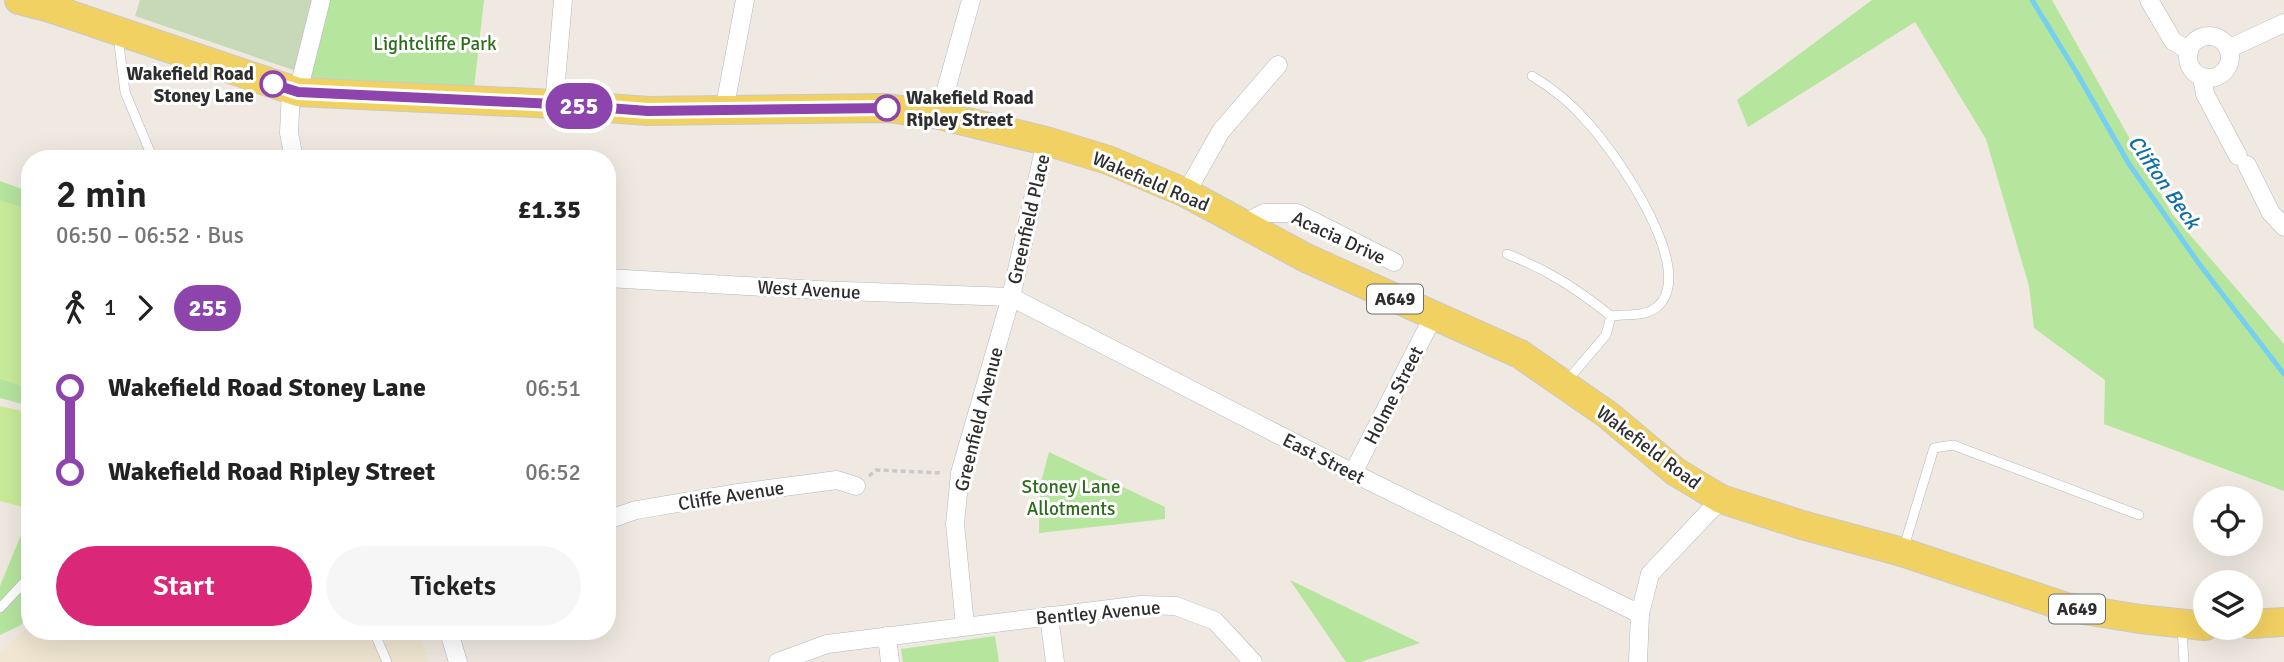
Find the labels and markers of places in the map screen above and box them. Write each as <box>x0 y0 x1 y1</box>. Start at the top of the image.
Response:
place label: Wakefield Road Stoney Lane <box>126 62 254 108</box>
marker: Wakefield Road Stoney Lane <box>260 71 286 97</box>
place label: Wakefield Road Ripley Street <box>906 86 1034 132</box>
marker: Wakefield Road Ripley Street <box>874 95 900 121</box>

